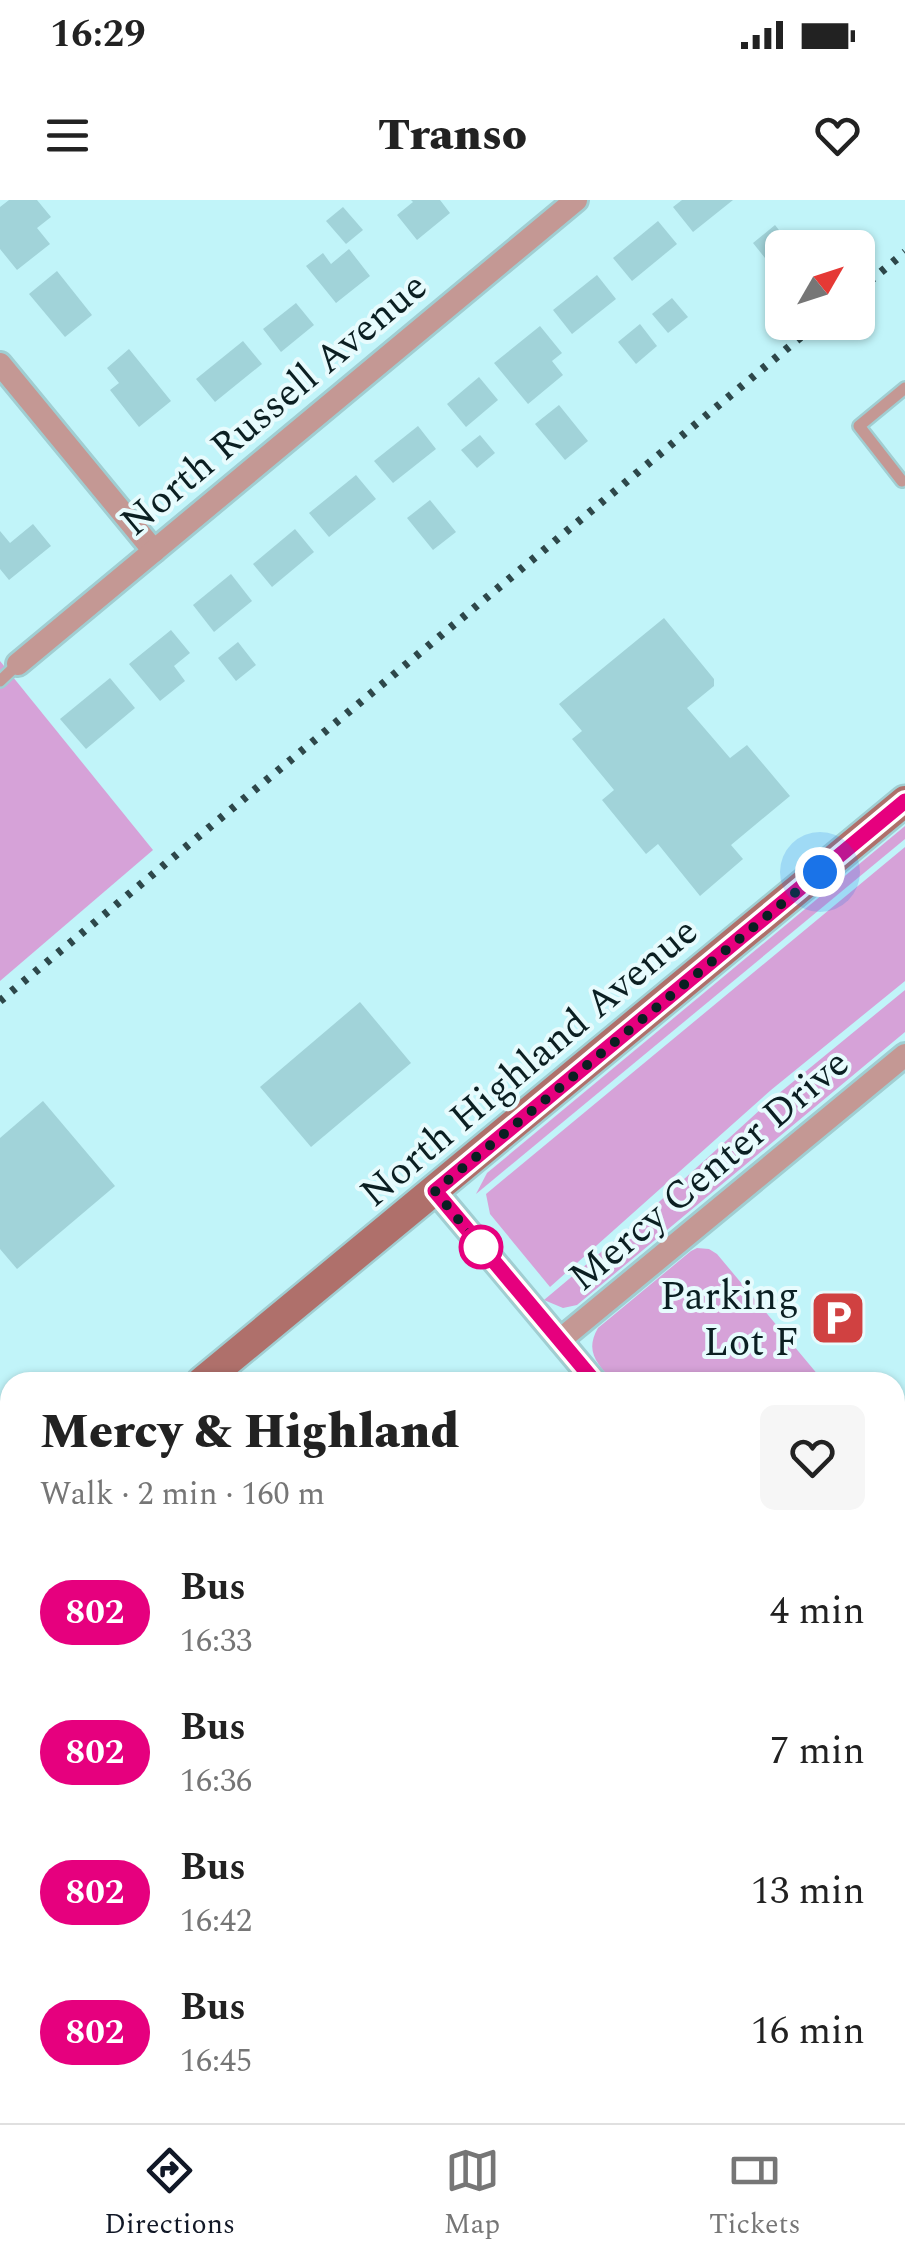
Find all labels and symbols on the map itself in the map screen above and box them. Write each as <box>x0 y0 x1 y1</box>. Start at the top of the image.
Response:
north arrow <box>765 230 875 340</box>
street label: North Russell Avenue <box>108 258 442 552</box>
your location <box>795 847 845 897</box>
street label: North Highland Avenue <box>347 903 712 1223</box>
street label: Mercy Center Drive <box>556 1035 864 1307</box>
unlabelled marker <box>460 1226 502 1268</box>
place label: Parking Lot F <box>660 1267 799 1374</box>
parking icon: Parking Lot F <box>808 1288 868 1348</box>

